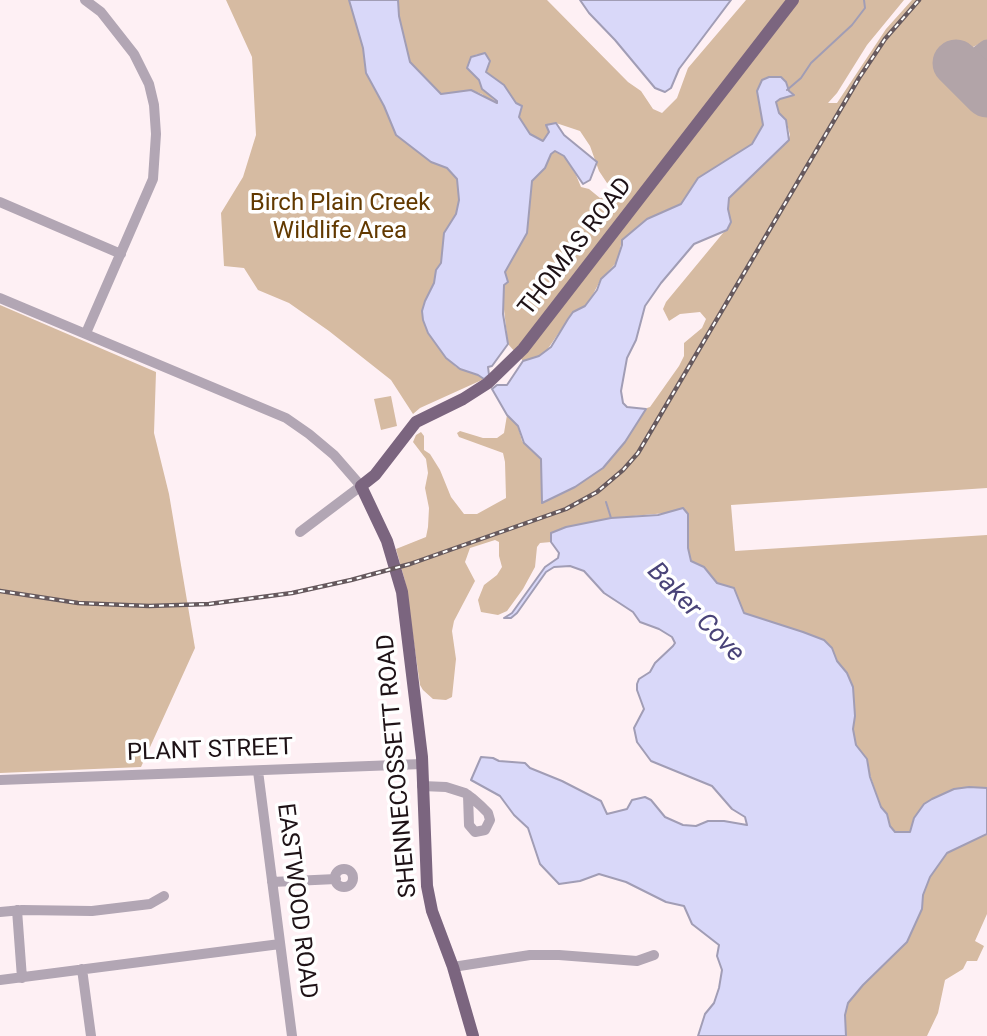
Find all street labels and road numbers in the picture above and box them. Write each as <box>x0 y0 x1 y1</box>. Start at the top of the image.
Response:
street label: THOMAS ROAD <box>513 172 639 322</box>
street label: SHENNECOSSETT ROAD <box>372 633 424 899</box>
street label: PLANT STREET <box>126 734 294 768</box>
street label: EASTWOOD ROAD <box>270 802 322 1000</box>

